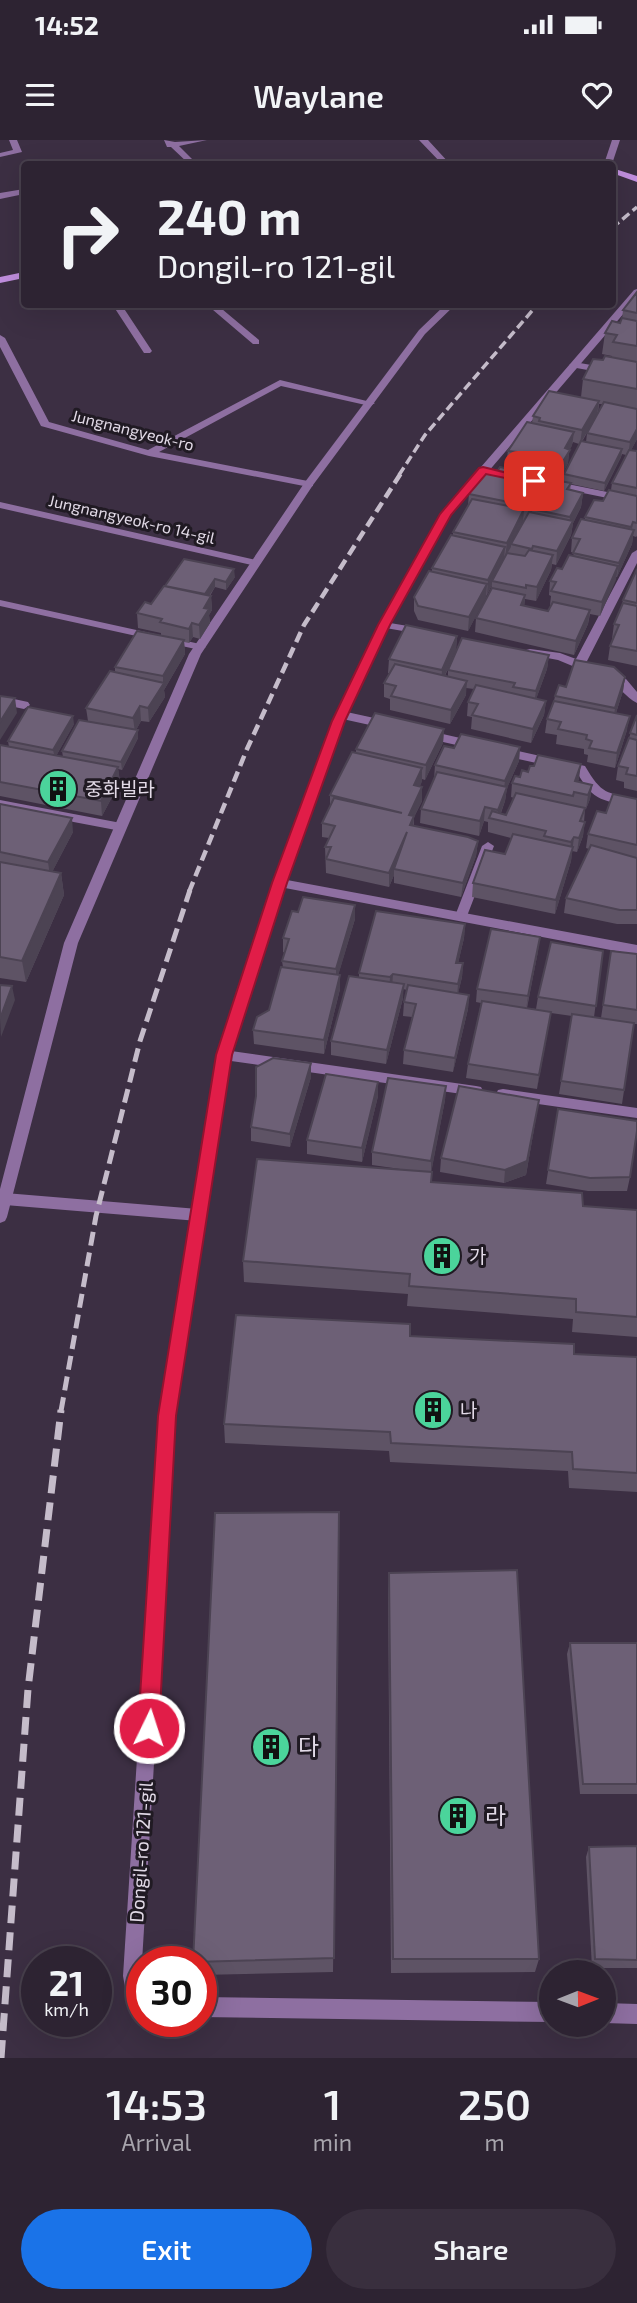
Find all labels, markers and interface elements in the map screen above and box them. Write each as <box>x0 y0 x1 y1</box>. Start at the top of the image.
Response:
text: 14:52 <box>35 9 99 40</box>
icon: menu <box>21 76 59 114</box>
text: Waylane <box>253 76 384 114</box>
icon: heart <box>578 76 616 114</box>
text: 240 m <box>157 186 301 245</box>
icon: right <box>42 189 133 280</box>
text: Dongil-ro 121-gil <box>157 246 395 284</box>
street label: Jungnangyeok-ro <box>70 405 196 454</box>
pin <box>504 451 564 511</box>
icon: arrive <box>515 462 553 500</box>
street label: Jungnangyeok-ro 14-gil <box>47 490 217 547</box>
building icon: 중화빌라 <box>37 768 79 810</box>
place label: 중화빌라 <box>85 777 155 800</box>
building icon: 가 <box>421 1235 463 1277</box>
place label: 가 <box>469 1244 486 1267</box>
building icon: 나 <box>412 1389 454 1431</box>
place label: 나 <box>460 1398 477 1421</box>
position arrow <box>112 1691 186 1765</box>
building icon: 다 <box>250 1726 292 1768</box>
place label: 다 <box>298 1732 319 1760</box>
street label: Dongil-ro 121-gil <box>124 1780 157 1923</box>
building icon: 라 <box>437 1795 479 1837</box>
place label: 라 <box>485 1801 506 1829</box>
speed limit sign: 30 <box>126 1946 217 2037</box>
north arrow <box>539 1960 616 2037</box>
map controls <box>539 1960 616 2037</box>
text: 21 <box>49 1961 84 2003</box>
text: km/h <box>44 1998 89 2020</box>
text: 14:53 <box>106 2078 207 2128</box>
text: 1 <box>324 2078 341 2128</box>
text: 250 <box>458 2078 531 2128</box>
text: Arrival <box>121 2128 191 2156</box>
text: min <box>313 2128 352 2156</box>
text: m <box>484 2128 505 2156</box>
button: Exit <box>21 2209 312 2289</box>
button: Share <box>326 2209 616 2289</box>

